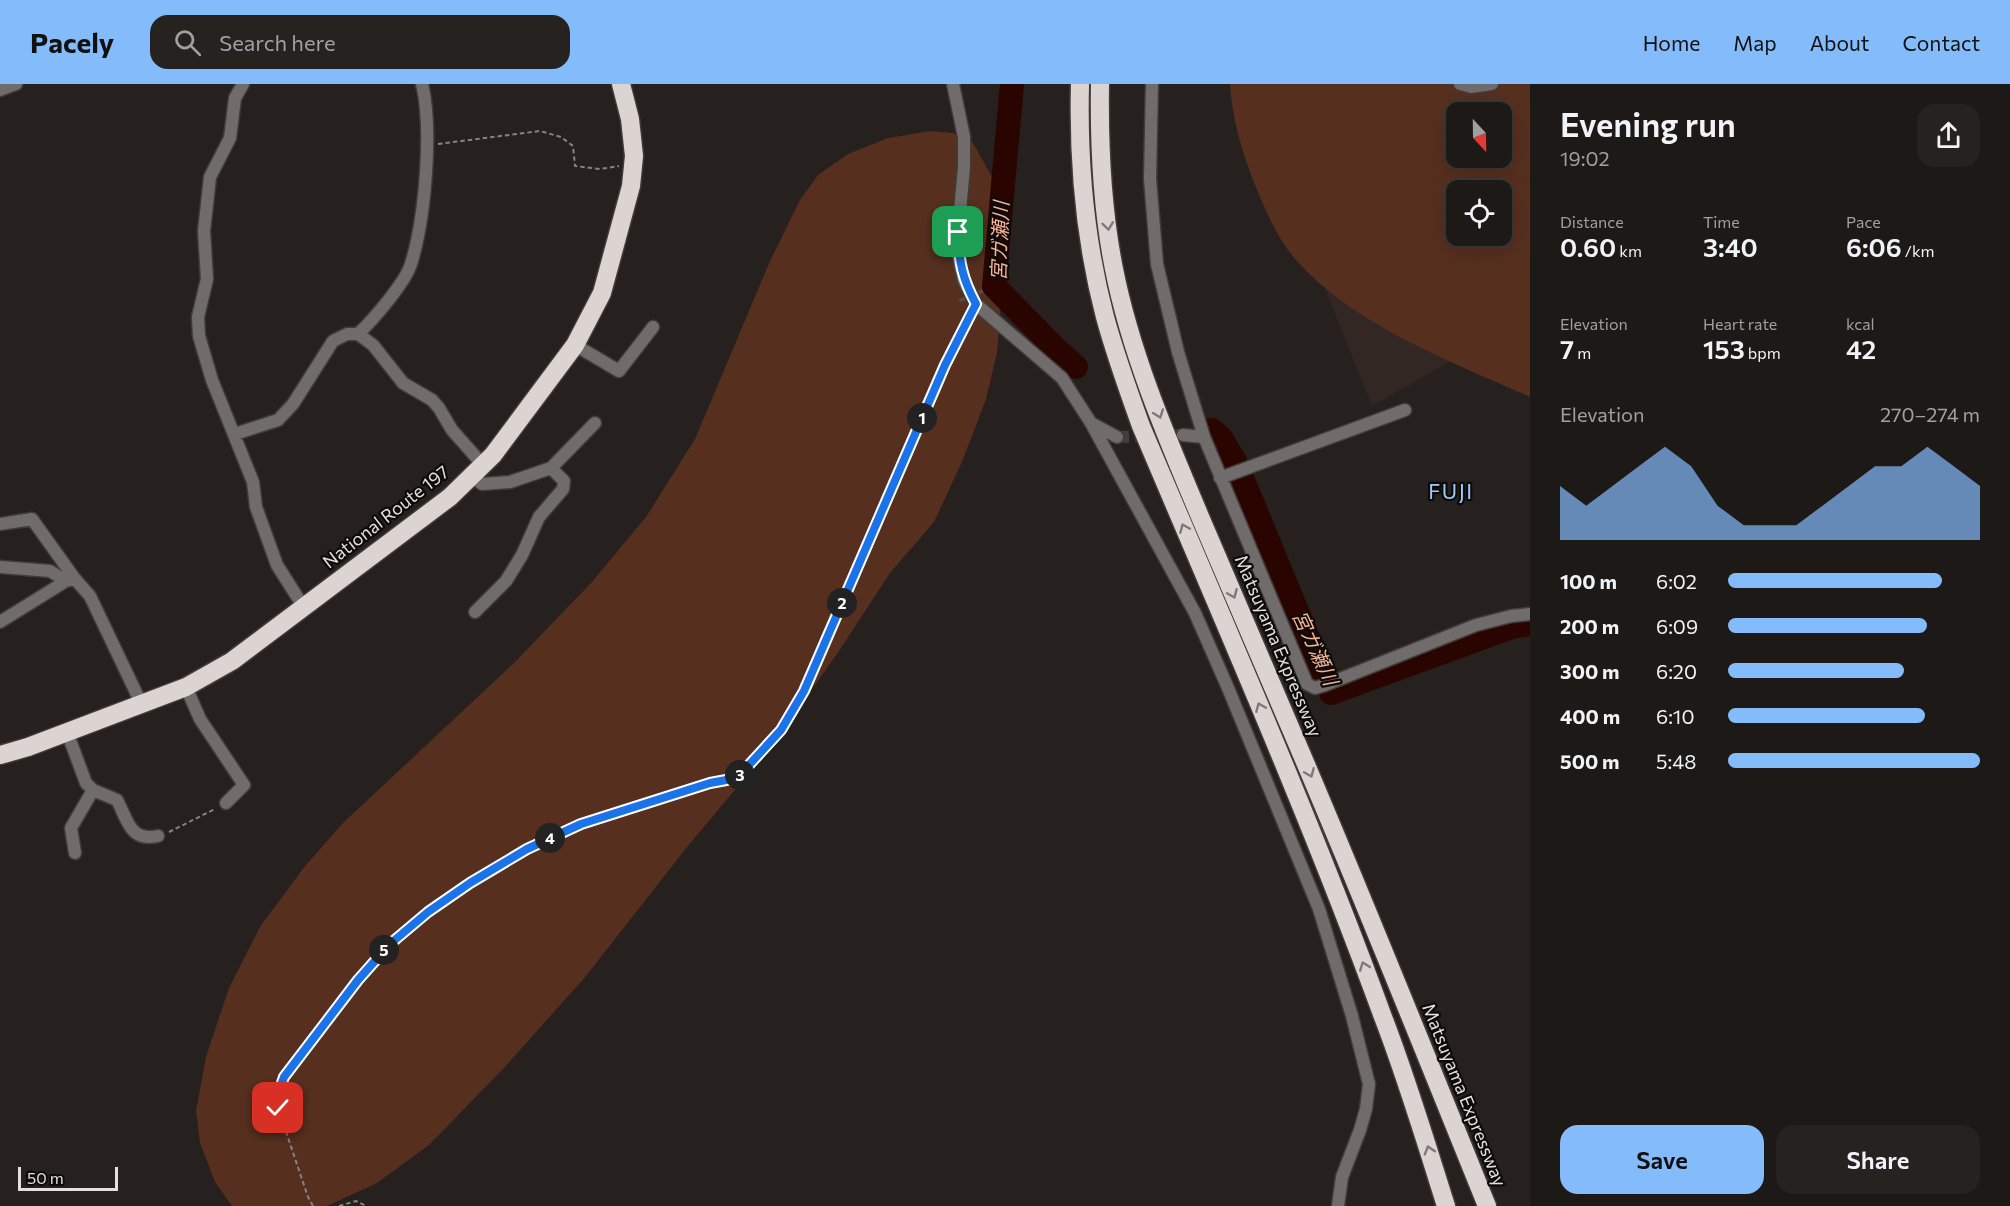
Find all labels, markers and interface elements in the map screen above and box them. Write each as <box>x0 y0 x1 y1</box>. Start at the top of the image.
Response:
search box <box>150 15 570 69</box>
text: Pacely <box>30 25 114 59</box>
icon: search <box>171 26 204 59</box>
text: Search here <box>219 29 336 56</box>
text: Home <box>1643 30 1700 55</box>
text: Map <box>1733 30 1777 55</box>
text: About <box>1810 30 1869 55</box>
text: Contact <box>1902 30 1980 55</box>
north arrow <box>1446 102 1512 168</box>
map controls <box>1446 102 1512 246</box>
text: Evening run <box>1560 103 1736 144</box>
button: share <box>1917 104 1980 167</box>
text: 19:02 <box>1560 146 1610 170</box>
button: locate <box>1446 180 1512 246</box>
water label: 宮ガ瀬川 <box>986 199 1012 281</box>
pin <box>932 206 983 257</box>
text: Distance <box>1560 212 1624 231</box>
text: Time <box>1703 212 1740 231</box>
text: Pace <box>1846 212 1881 231</box>
icon: arrive <box>941 215 974 248</box>
one-way arrow <box>1101 222 1113 231</box>
text: 0.60 <box>1560 231 1616 262</box>
text: 3:40 <box>1703 231 1758 262</box>
text: 6:06 <box>1846 231 1902 262</box>
text: km <box>1616 241 1642 260</box>
text: /km <box>1902 241 1935 260</box>
text: Elevation <box>1560 314 1628 333</box>
text: Heart rate <box>1703 314 1777 333</box>
text: kcal <box>1846 314 1875 333</box>
text: 7 <box>1560 333 1574 364</box>
text: 153 <box>1703 333 1745 364</box>
text: 42 <box>1846 333 1876 364</box>
text: m <box>1574 343 1591 362</box>
text: bpm <box>1745 343 1781 362</box>
text: Elevation <box>1560 402 1645 426</box>
text: 270–274 m <box>1880 402 1980 426</box>
pin: 1 <box>907 403 937 433</box>
text: 1 <box>918 408 926 427</box>
one-way arrow <box>1151 408 1164 419</box>
street label: National Route 197 <box>318 460 453 572</box>
district label: FUJI <box>1428 478 1474 503</box>
one-way arrow <box>1179 523 1191 534</box>
street label: Matsuyama Expressway <box>1231 551 1327 740</box>
text: 100 m <box>1560 569 1617 593</box>
text: 6:02 <box>1656 569 1697 593</box>
pin: 2 <box>827 588 857 618</box>
one-way arrow <box>1226 588 1238 599</box>
text: 2 <box>837 593 847 612</box>
water label: 宮ガ瀬川 <box>1288 606 1345 691</box>
text: 200 m <box>1560 614 1619 638</box>
text: 6:09 <box>1656 614 1698 638</box>
text: 300 m <box>1560 659 1620 683</box>
text: 6:20 <box>1656 659 1697 683</box>
one-way arrow <box>1255 703 1267 714</box>
text: 400 m <box>1560 704 1620 728</box>
text: 6:10 <box>1656 704 1694 728</box>
text: 500 m <box>1560 749 1620 773</box>
text: 5:48 <box>1656 749 1696 773</box>
pin: 3 <box>725 760 755 790</box>
text: 3 <box>735 765 745 784</box>
one-way arrow <box>1303 767 1315 778</box>
pin: 4 <box>535 823 565 853</box>
text: 4 <box>545 828 555 847</box>
pin: 5 <box>369 935 399 965</box>
text: 5 <box>379 940 389 959</box>
one-way arrow <box>1359 961 1371 972</box>
street label: Matsuyama Expressway <box>1418 1000 1512 1189</box>
pin <box>252 1082 303 1133</box>
icon: check <box>261 1091 294 1124</box>
button: Save <box>1560 1125 1764 1194</box>
button: Share <box>1776 1125 1980 1194</box>
one-way arrow <box>1423 1145 1436 1156</box>
scale bar <box>18 1164 118 1192</box>
text: 50 m <box>27 1168 64 1187</box>

